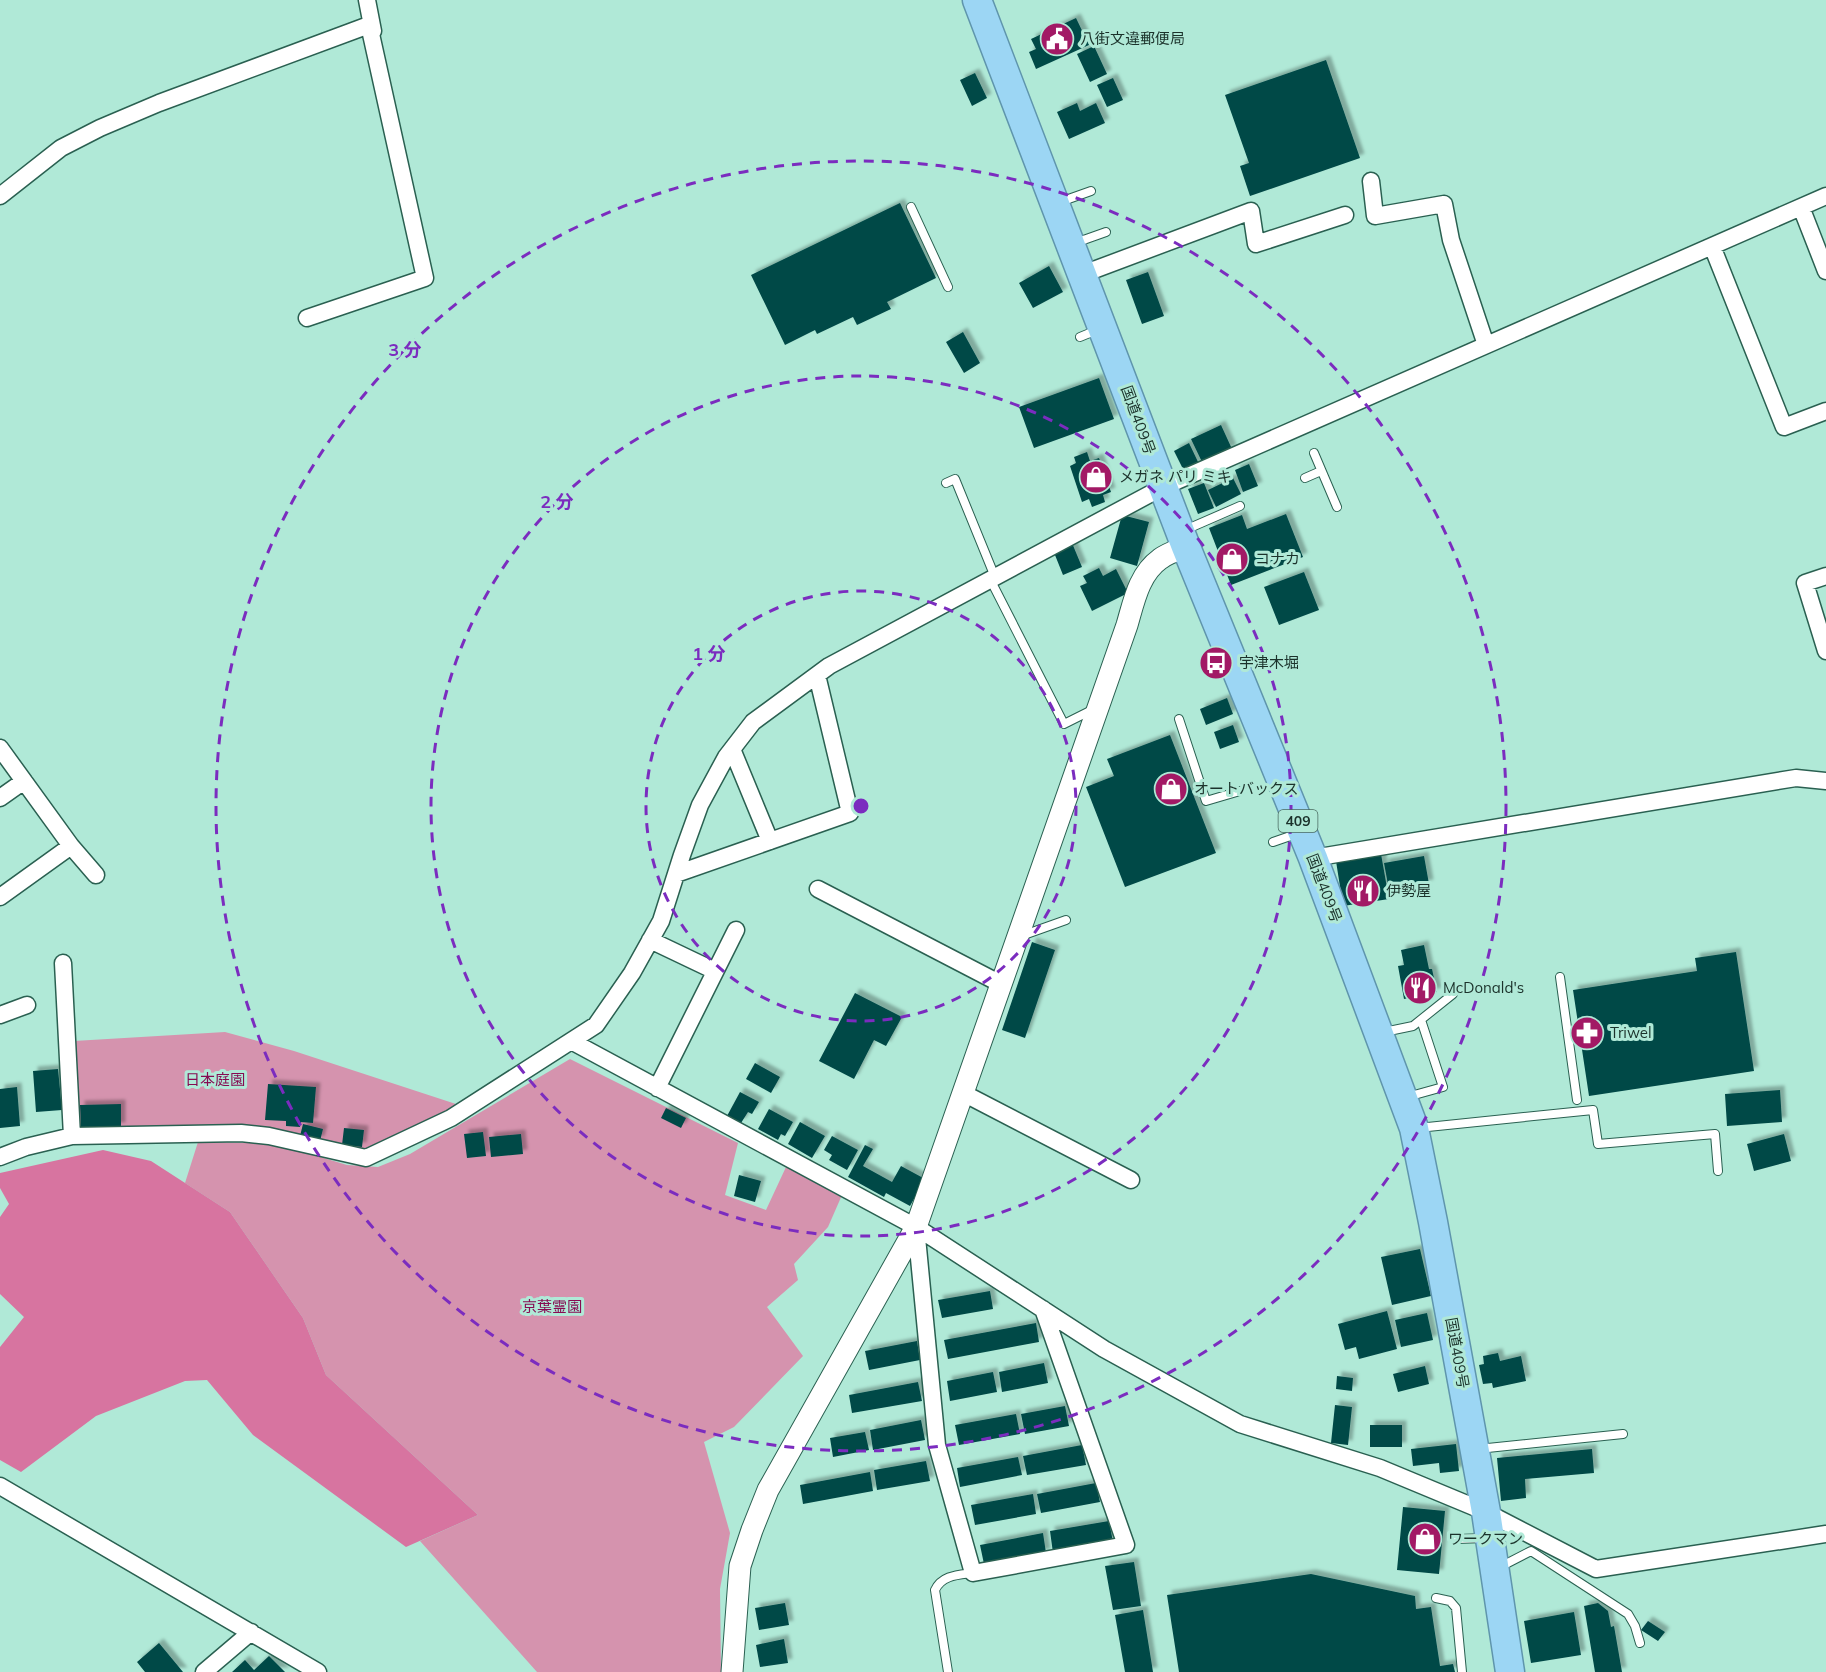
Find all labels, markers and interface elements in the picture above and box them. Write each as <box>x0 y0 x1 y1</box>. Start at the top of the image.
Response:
public building icon: 八街文違郵便局 <box>1039 21 1075 57</box>
place label: 八街文違郵便局 <box>1080 29 1185 48</box>
text: 3 分 <box>388 338 422 361</box>
street label: 国道409号 <box>1117 383 1160 457</box>
shop icon: メガネ パリ ミキ <box>1078 459 1114 495</box>
place label: メガネ パリ ミキ <box>1119 467 1232 486</box>
text: 2 分 <box>540 490 574 513</box>
shop icon: コナカ <box>1214 541 1250 577</box>
place label: コナカ <box>1255 549 1300 568</box>
text: 1 分 <box>692 642 726 665</box>
bus stop icon: 宇津木堀 <box>1198 645 1234 681</box>
place label: 宇津木堀 <box>1239 653 1299 672</box>
shop icon: オートバックス <box>1153 771 1189 807</box>
place label: オートバックス <box>1194 779 1299 798</box>
centre of rings <box>851 796 871 816</box>
road number: 409 <box>1278 810 1318 832</box>
street label: 国道409号 <box>1303 851 1346 925</box>
restaurant icon: 伊勢屋 <box>1345 873 1381 909</box>
place label: 伊勢屋 <box>1386 881 1431 900</box>
restaurant icon: McDonald's <box>1402 970 1438 1006</box>
place label: McDonald's <box>1443 978 1524 997</box>
pharmacy icon: Triwel <box>1569 1015 1605 1051</box>
place label: Triwel <box>1610 1023 1652 1042</box>
park label: 日本庭園 <box>185 1070 245 1089</box>
park label: 京葉霊園 <box>522 1297 582 1316</box>
street label: 国道409号 <box>1442 1316 1473 1390</box>
shop icon: ワークマン <box>1407 1521 1443 1557</box>
place label: ワークマン <box>1448 1529 1523 1548</box>

